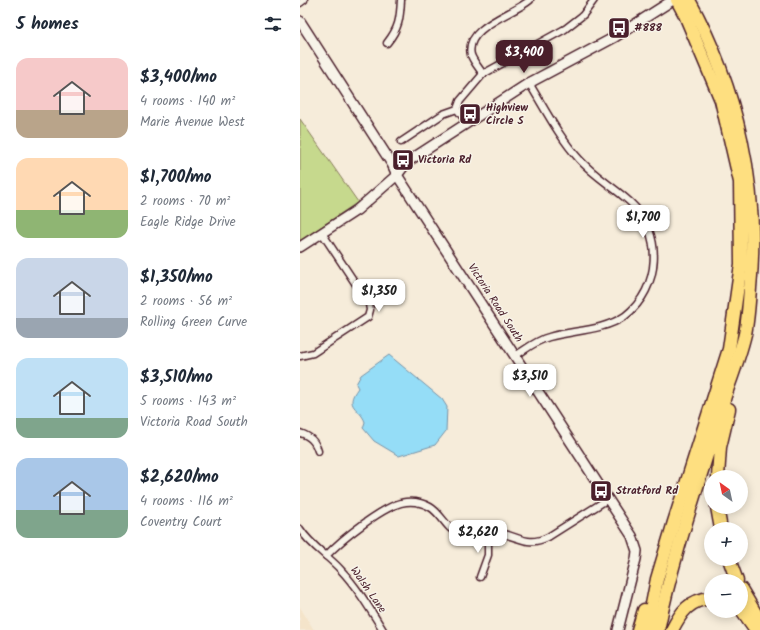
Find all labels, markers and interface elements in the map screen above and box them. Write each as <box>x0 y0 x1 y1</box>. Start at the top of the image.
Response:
text: 5 homes <box>16 11 79 38</box>
icon: filters <box>262 13 284 35</box>
bus stop icon: #888 <box>606 15 632 41</box>
place label: #888 <box>634 19 663 37</box>
pin: $3,400 <box>491 40 557 74</box>
text: $3,400 <box>505 42 543 63</box>
text: $3,400/mo <box>140 64 217 91</box>
icon: home <box>48 74 96 122</box>
text: 4 rooms · 140 m² <box>140 91 235 112</box>
place label: Highview Circle S <box>486 99 528 130</box>
bus stop icon: Highview Circle S <box>457 101 483 127</box>
text: Marie Avenue West <box>140 112 245 133</box>
bus stop icon: Victoria Rd <box>390 147 416 173</box>
place label: Victoria Rd <box>418 151 472 169</box>
text: $1,700/mo <box>140 164 212 191</box>
icon: home <box>48 174 96 222</box>
text: 2 rooms · 70 m² <box>140 191 230 212</box>
pin: $1,700 <box>610 205 676 239</box>
text: $1,700 <box>626 207 660 228</box>
text: Eagle Ridge Drive <box>140 212 236 233</box>
street label: Victoria Road South <box>463 260 527 346</box>
text: $1,350/mo <box>140 264 213 291</box>
icon: home <box>48 274 96 322</box>
pin: $1,350 <box>346 279 412 313</box>
text: $1,350 <box>361 281 397 302</box>
text: 2 rooms · 56 m² <box>140 291 232 312</box>
text: Rolling Green Curve <box>140 312 247 333</box>
text: $3,510/mo <box>140 364 213 391</box>
pin: $3,510 <box>497 364 563 398</box>
text: $3,510 <box>512 366 548 387</box>
icon: home <box>48 374 96 422</box>
text: 5 rooms · 143 m² <box>140 391 236 412</box>
text: Victoria Road South <box>140 412 248 433</box>
text: $2,620/mo <box>140 464 219 491</box>
north arrow <box>704 470 748 514</box>
map controls <box>704 470 748 618</box>
icon: home <box>48 474 96 522</box>
bus stop icon: Stratford Rd <box>588 478 614 504</box>
place label: Stratford Rd <box>616 482 679 500</box>
text: 4 rooms · 116 m² <box>140 491 233 512</box>
text: Coventry Court <box>140 512 222 533</box>
pin: $2,620 <box>445 520 511 554</box>
text: $2,620 <box>458 522 498 543</box>
button: + <box>704 522 748 566</box>
street label: Walsh Lane <box>345 563 391 617</box>
button: − <box>704 574 748 618</box>

